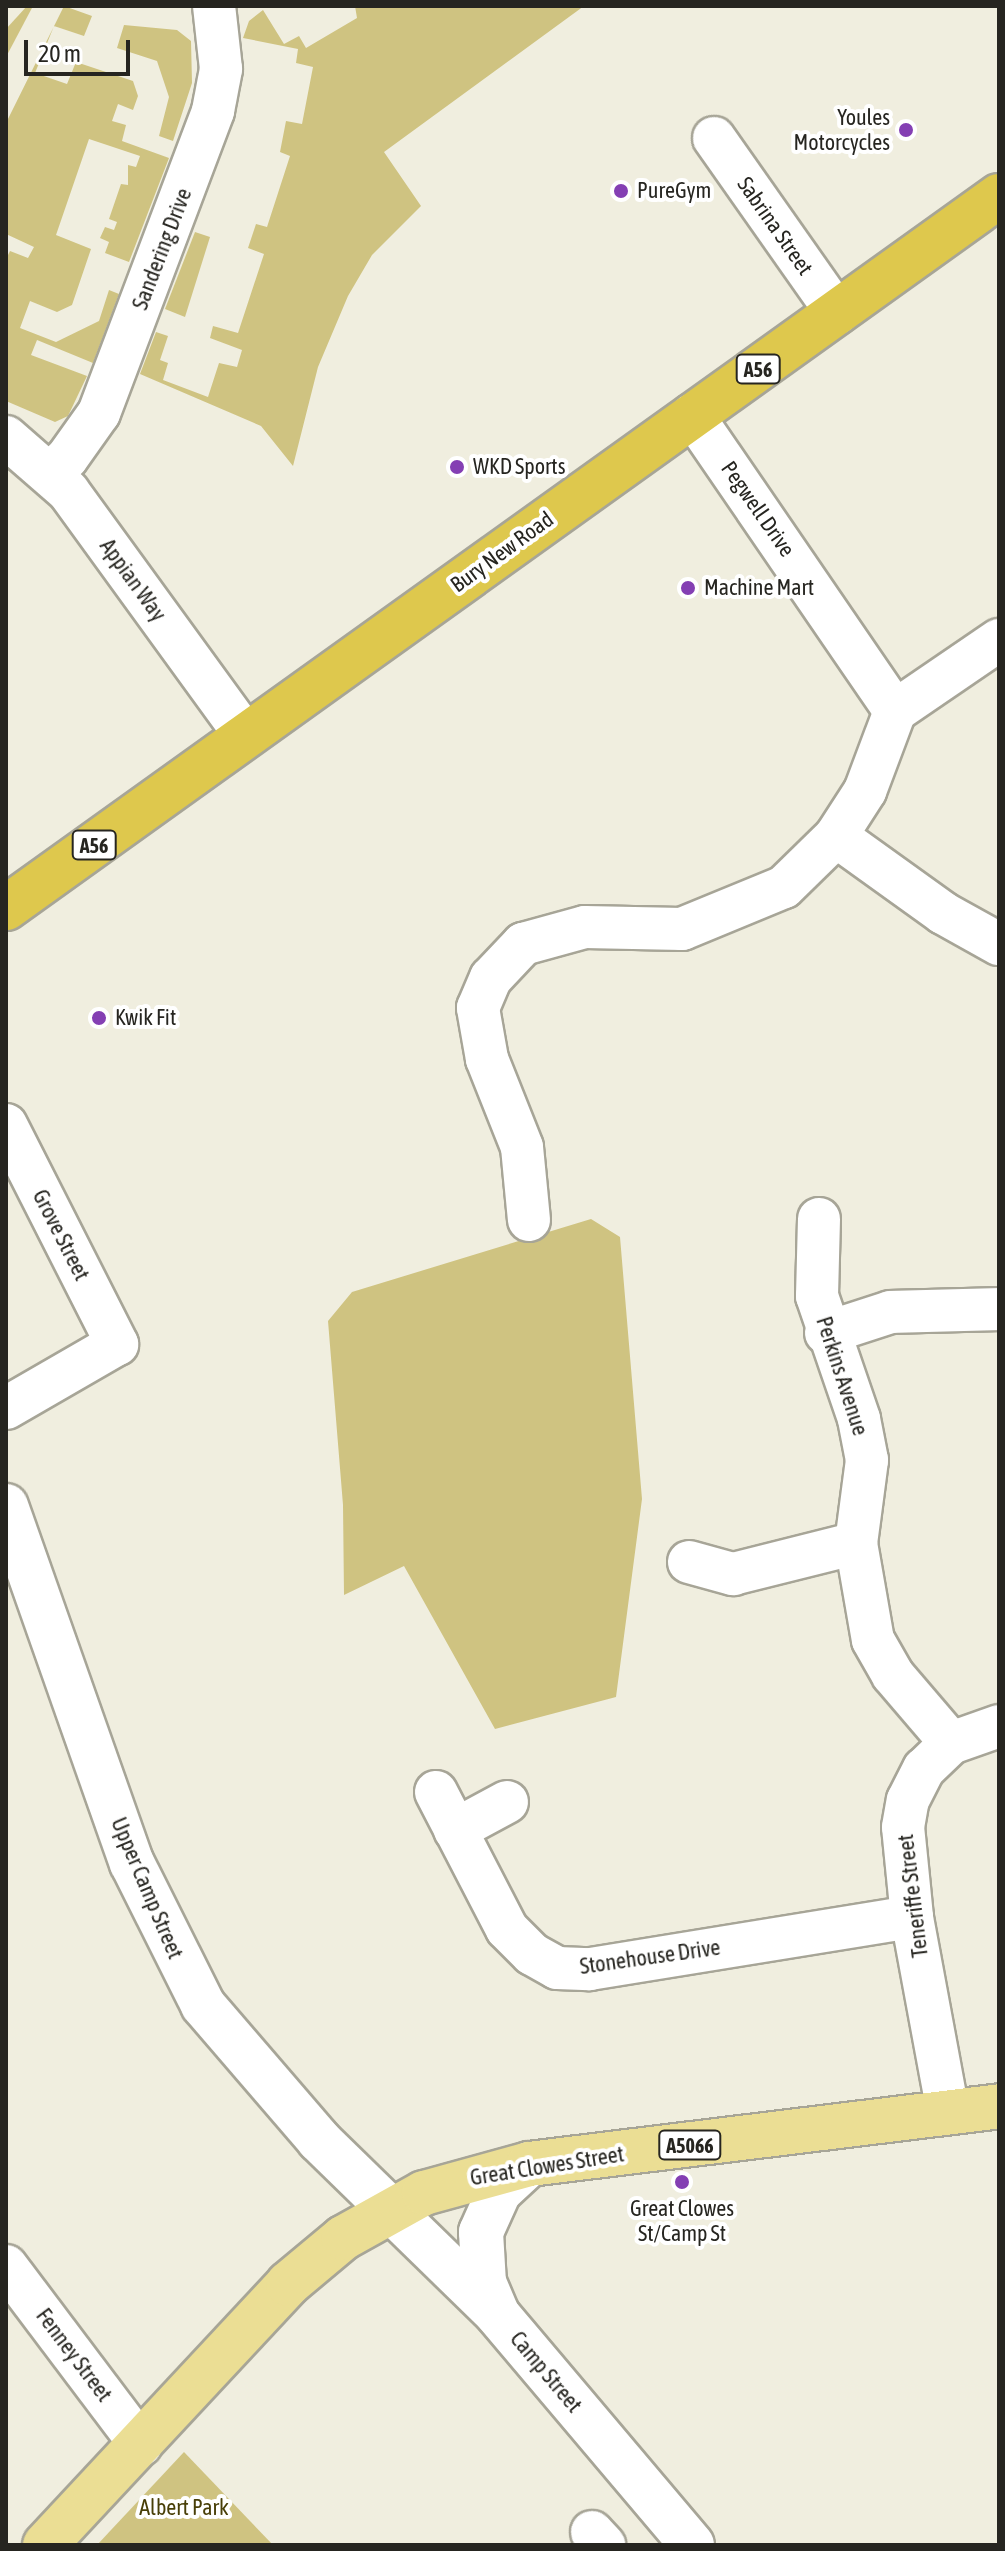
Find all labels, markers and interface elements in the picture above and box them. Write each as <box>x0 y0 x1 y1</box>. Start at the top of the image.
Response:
scale bar <box>28 24 134 74</box>
text: 20 m <box>38 40 81 67</box>
place label: Youles Motorcycles <box>793 104 890 156</box>
marker: Youles Motorcycles <box>897 121 915 139</box>
street label: Sabrina Street <box>732 172 818 280</box>
place label: PureGym <box>637 178 711 204</box>
marker: PureGym <box>612 182 630 200</box>
street label: Sandering Drive <box>127 185 197 313</box>
road number: A56 <box>734 353 782 385</box>
place label: WKD Sports <box>473 454 565 480</box>
street label: Pegwell Drive <box>716 456 800 562</box>
marker: WKD Sports <box>448 458 466 476</box>
street label: Bury New Road <box>445 506 559 598</box>
street label: Appian Way <box>94 534 172 626</box>
place label: Machine Mart <box>704 575 814 601</box>
marker: Machine Mart <box>679 579 697 597</box>
road number: A56 <box>70 829 118 861</box>
place label: Kwik Fit <box>115 1005 176 1031</box>
marker: Kwik Fit <box>90 1009 108 1027</box>
street label: Grove Street <box>27 1185 95 1285</box>
street label: Perkins Avenue <box>810 1313 874 1439</box>
street label: Upper Camp Street <box>105 1813 189 1963</box>
street label: Teneriffe Street <box>892 1833 934 1959</box>
street label: Stonehouse Drive <box>578 1934 722 1980</box>
road number: A5066 <box>658 2129 722 2161</box>
street label: Great Clowes Street <box>468 2141 626 2191</box>
marker: Great Clowes St/Camp St <box>673 2173 691 2191</box>
place label: Great Clowes St/Camp St <box>630 2195 734 2246</box>
street label: Fenney Street <box>30 2303 118 2407</box>
street label: Camp Street <box>504 2326 588 2418</box>
park label: Albert Park <box>139 2495 229 2521</box>

